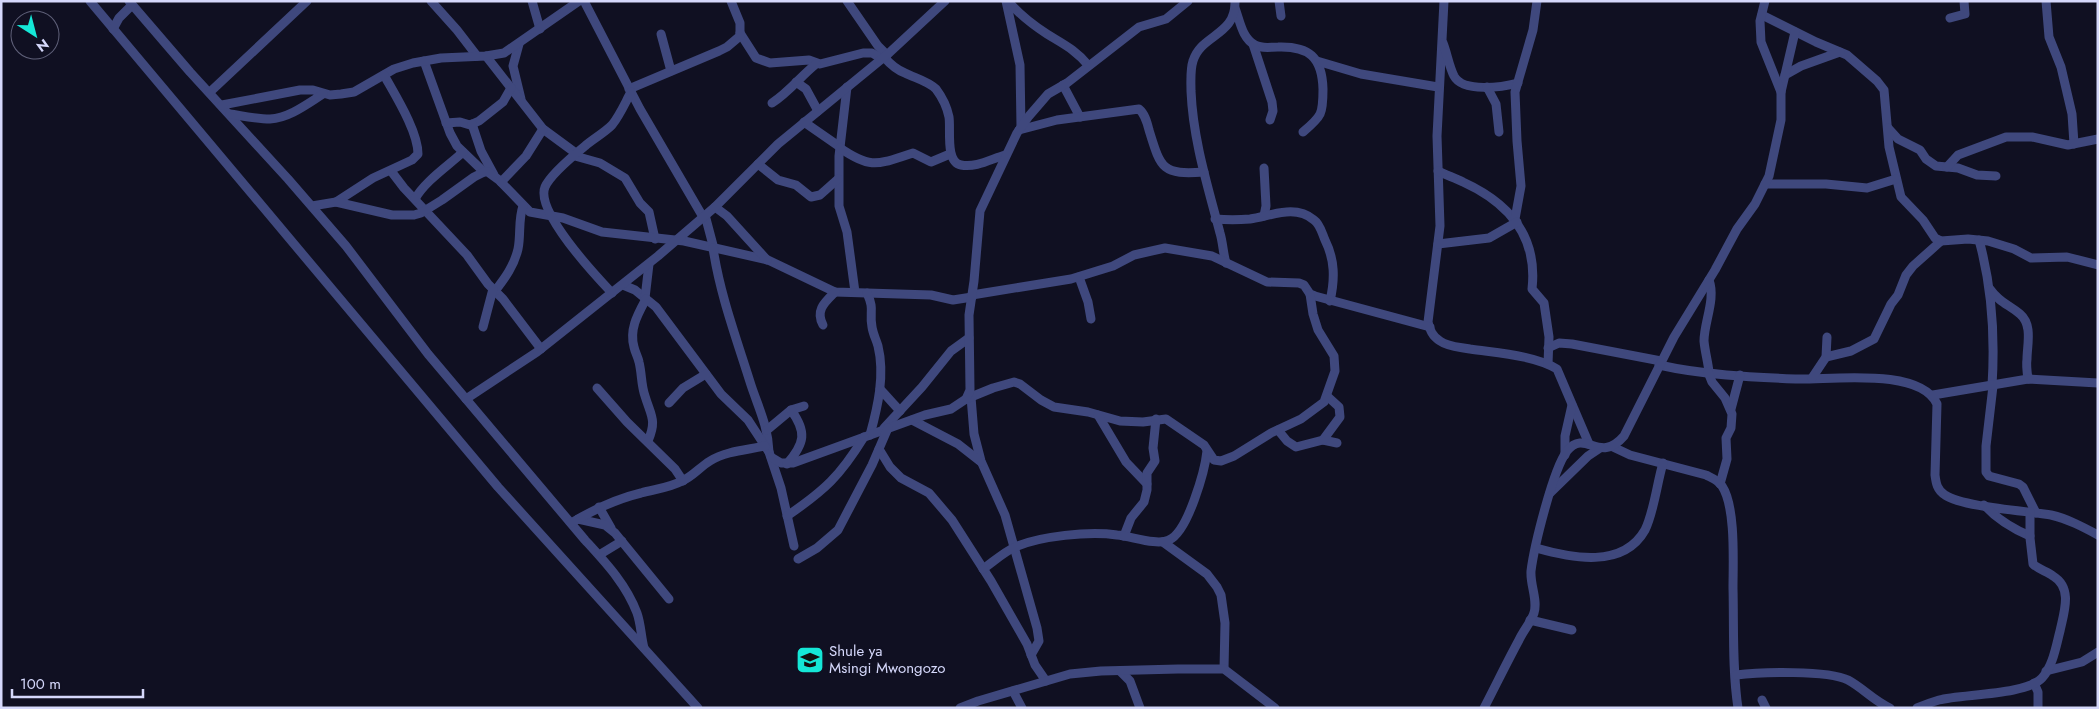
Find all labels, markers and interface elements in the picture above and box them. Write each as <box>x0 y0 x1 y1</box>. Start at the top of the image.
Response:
north arrow <box>10 10 60 60</box>
text: N <box>32 34 53 57</box>
place label: Shule ya Msingi Mwongozo <box>829 640 946 679</box>
school or university icon: Shule ya Msingi Mwongozo <box>795 645 825 675</box>
scale bar <box>12 666 144 698</box>
text: 100 m <box>20 673 61 695</box>

